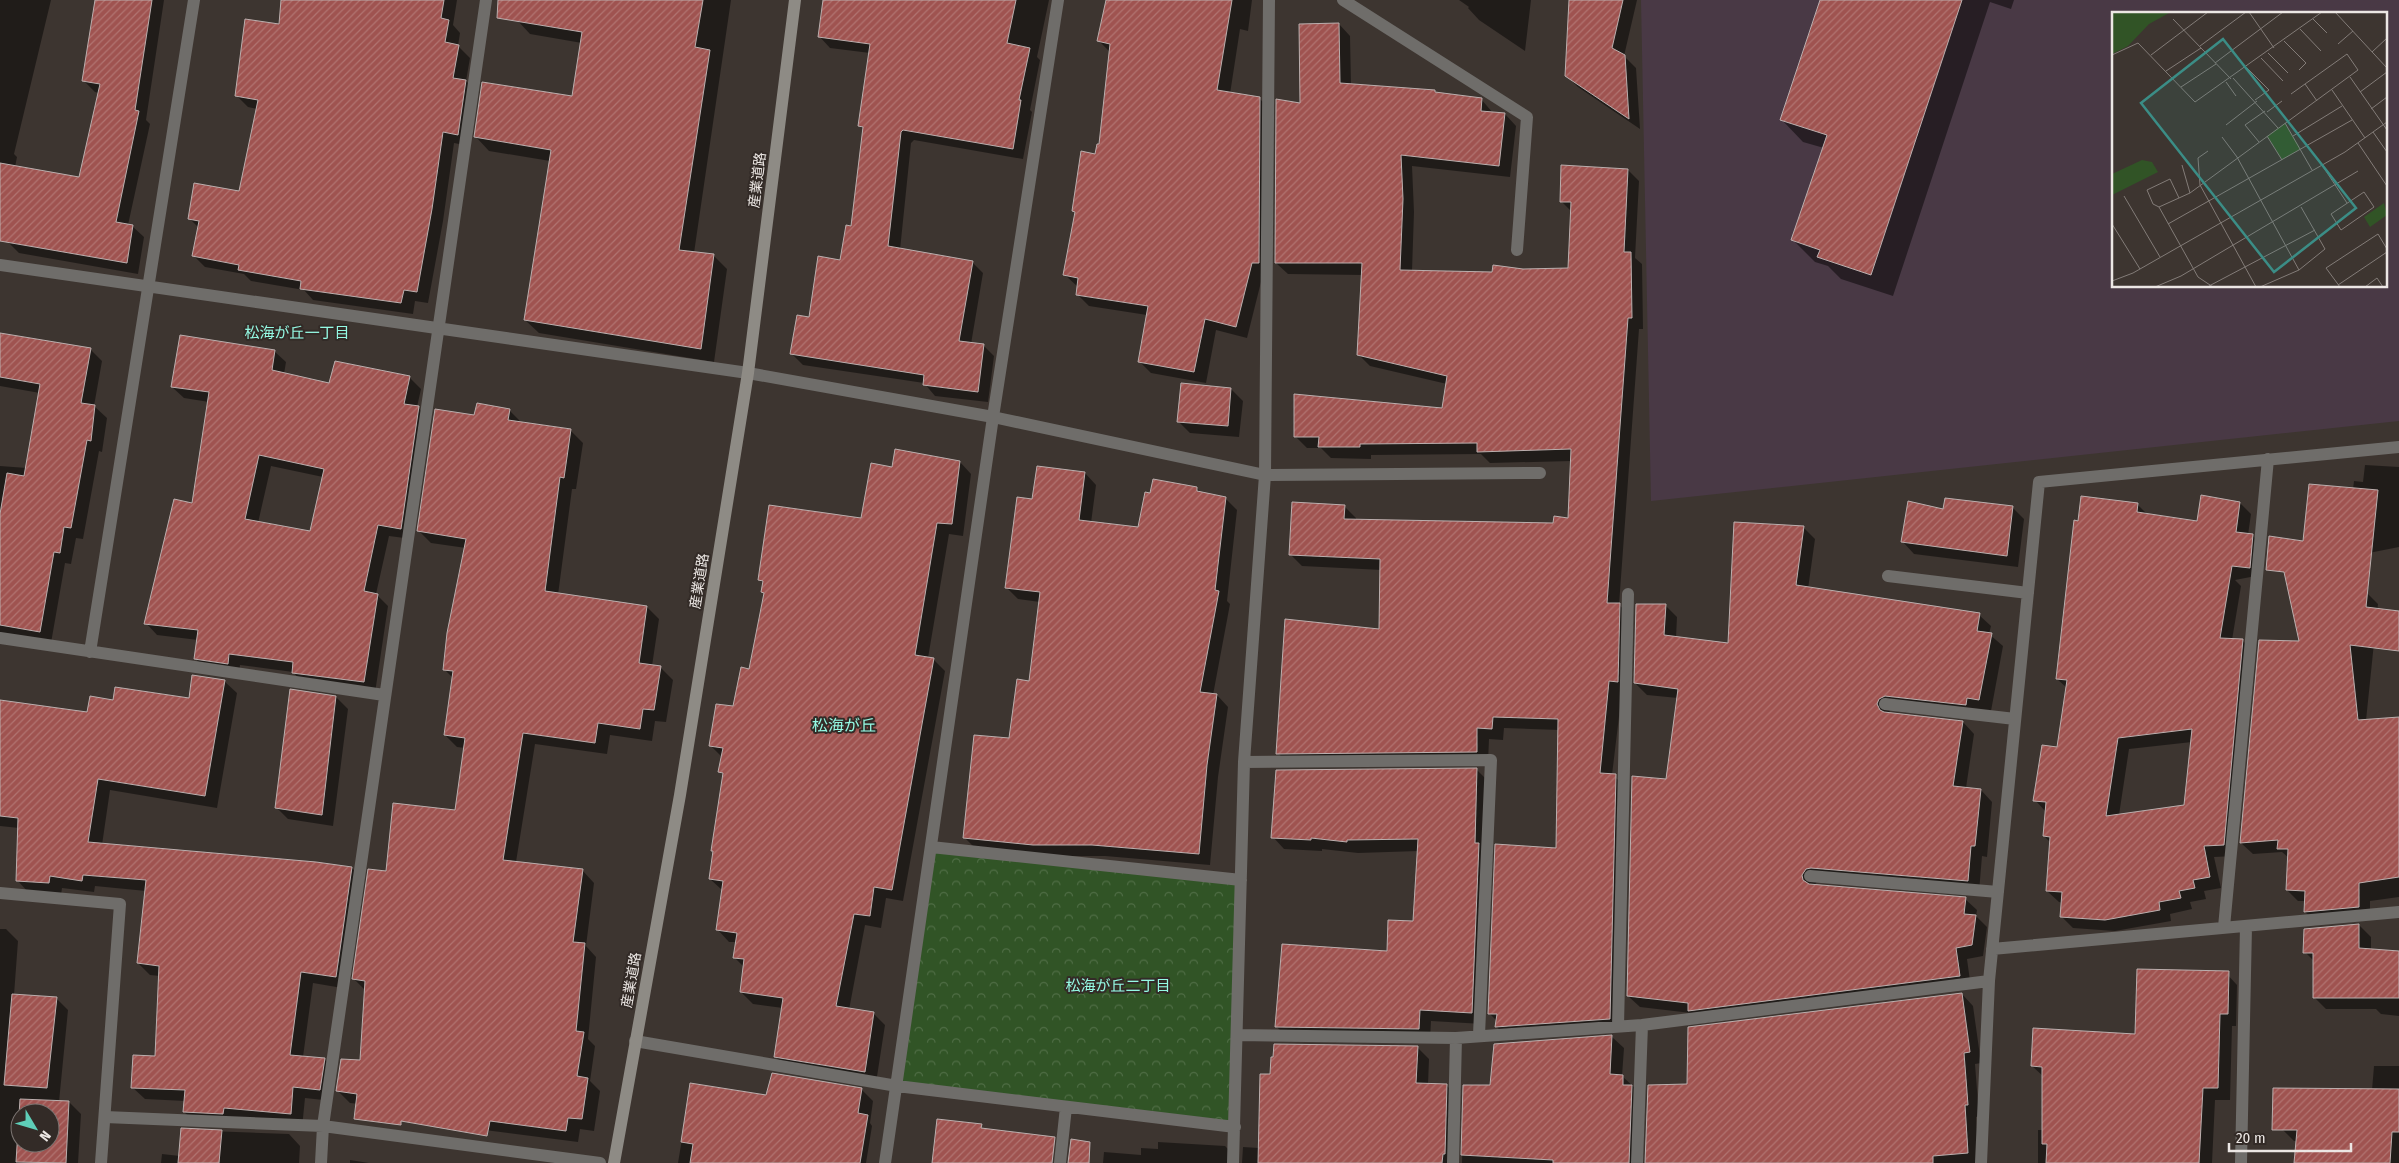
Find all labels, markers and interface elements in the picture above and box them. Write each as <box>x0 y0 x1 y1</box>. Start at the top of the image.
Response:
inset map <box>2112 12 2386 288</box>
street label: 産業道路 <box>746 151 769 209</box>
district label: 松海が丘一丁目 <box>244 324 350 342</box>
street label: 産業道路 <box>687 552 712 610</box>
district label: 松海が丘 <box>812 716 876 735</box>
street label: 産業道路 <box>618 951 645 1009</box>
district label: 松海が丘二丁目 <box>1065 977 1171 995</box>
north arrow <box>10 1103 60 1153</box>
scale bar <box>2229 1120 2352 1152</box>
text: N <box>36 1127 54 1144</box>
text: 20 m <box>2236 1129 2266 1147</box>

